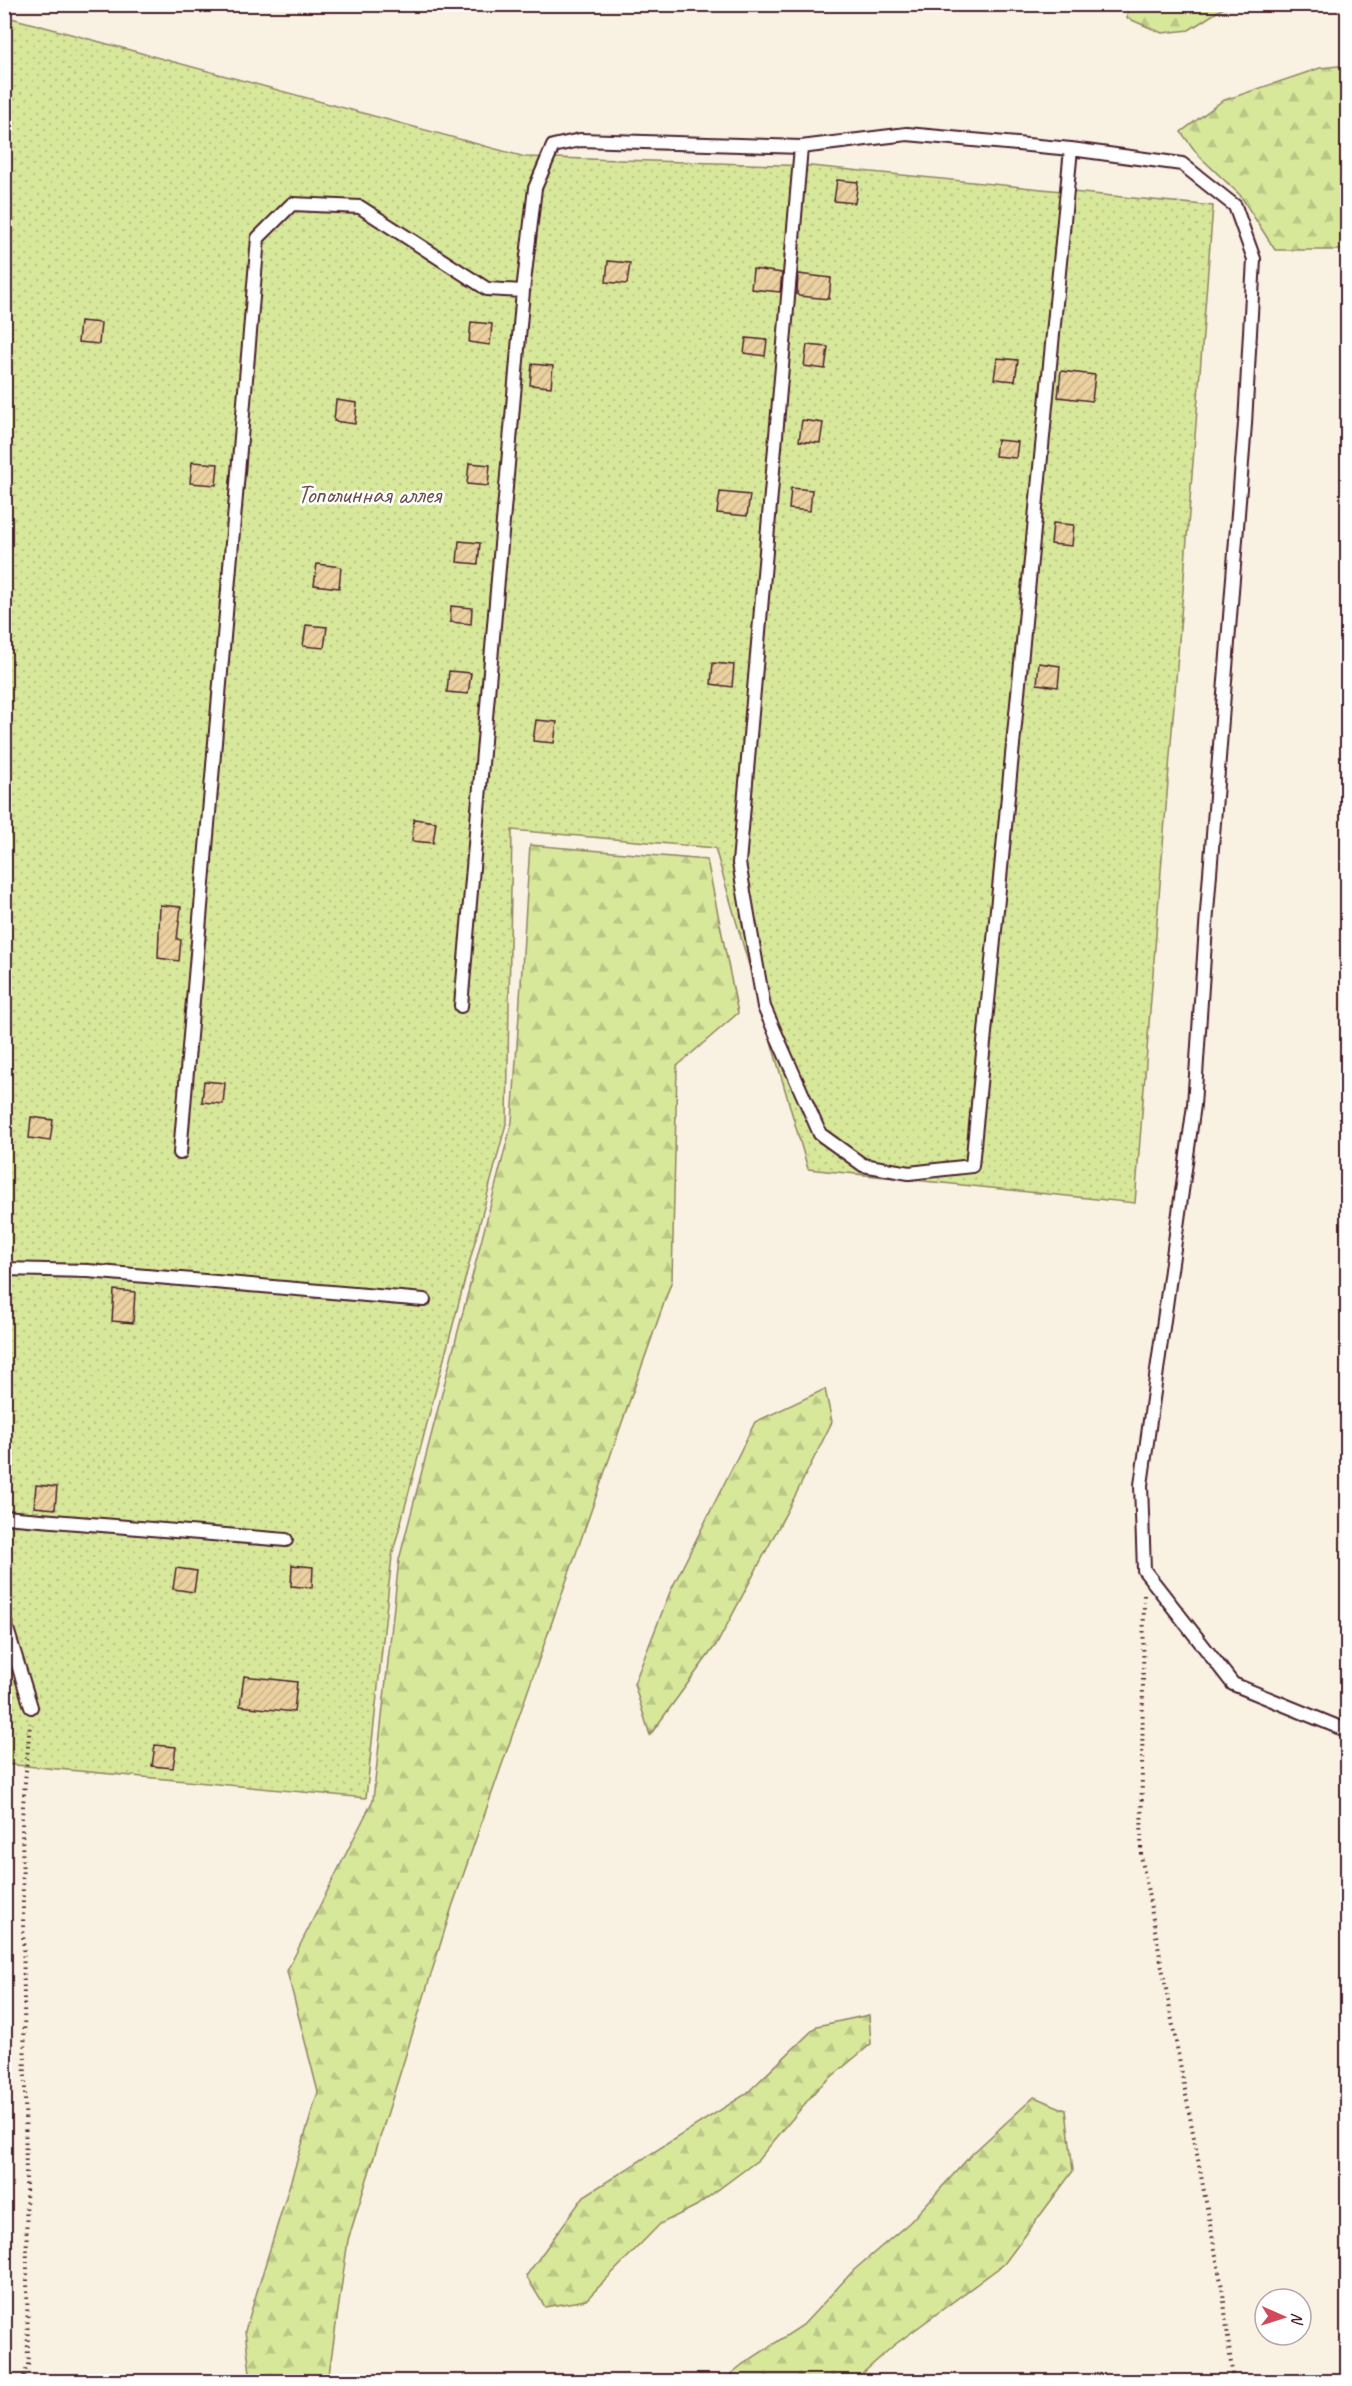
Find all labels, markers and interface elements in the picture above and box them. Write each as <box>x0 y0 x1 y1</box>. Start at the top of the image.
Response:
park label: Тополинная аллея <box>297 478 443 511</box>
north arrow <box>1253 2287 1313 2347</box>
text: N <box>1287 2312 1307 2326</box>

